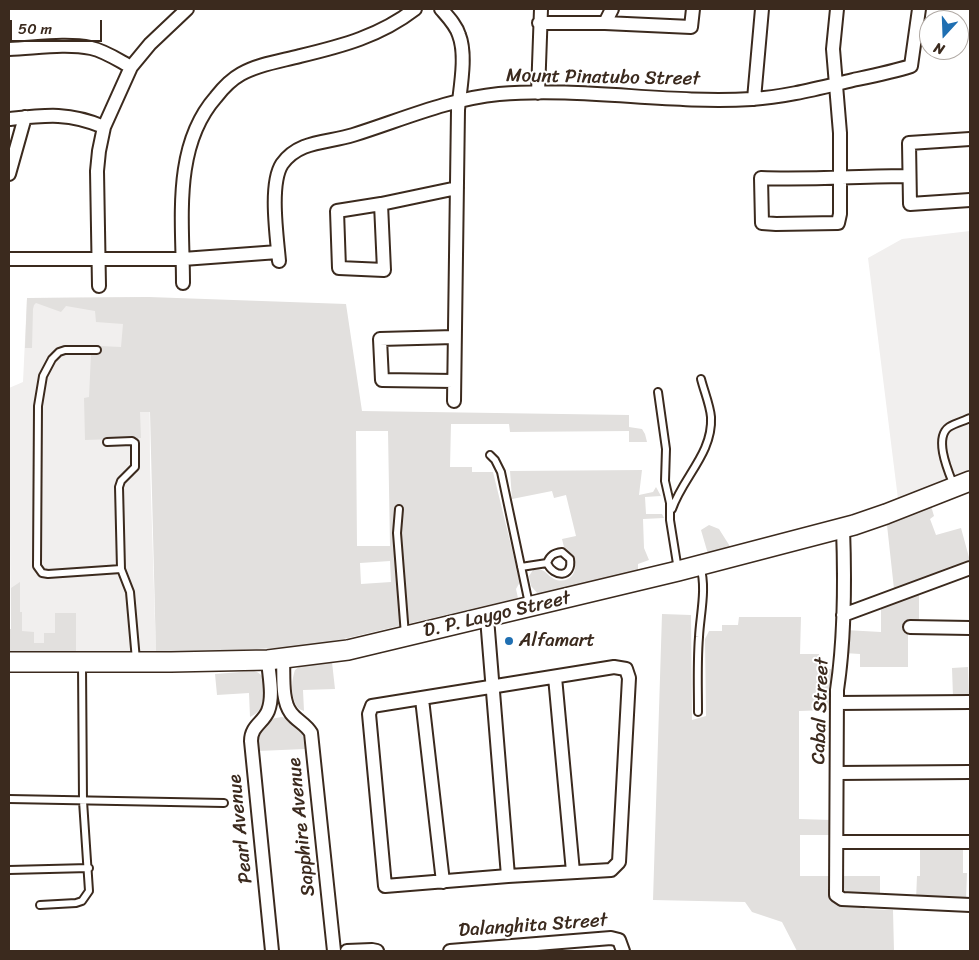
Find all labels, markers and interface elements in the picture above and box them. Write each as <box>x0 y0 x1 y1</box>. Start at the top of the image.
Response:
scale bar <box>12 10 105 42</box>
north arrow <box>919 10 969 60</box>
text: 50 m <box>18 16 52 42</box>
text: N <box>930 35 948 62</box>
street label: Mount Pinatubo Street <box>506 65 700 91</box>
street label: D. P. Laygo Street <box>421 587 573 643</box>
place label: Alfamart <box>519 630 595 652</box>
marker: Alfamart <box>503 635 515 647</box>
street label: Cabal Street <box>808 657 834 765</box>
street label: Sapphire Avenue <box>283 757 321 897</box>
street label: Pearl Avenue <box>224 773 258 885</box>
street label: Dalanghita Street <box>458 909 608 943</box>

